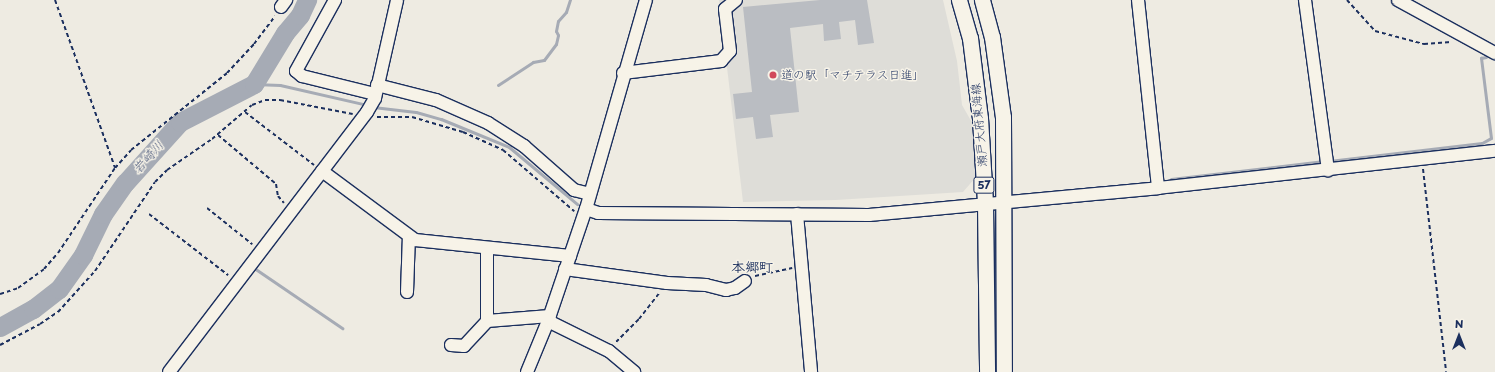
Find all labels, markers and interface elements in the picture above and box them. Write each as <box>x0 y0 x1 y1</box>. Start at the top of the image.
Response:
place label: 道の駅「マチテラス日進」 <box>781 68 925 82</box>
marker: 道の駅「マチテラス日進」 <box>768 70 778 80</box>
street label: 瀬戸大府東海線 <box>968 83 990 167</box>
water label: 岩崎川 <box>129 137 167 177</box>
road number: 57 <box>973 176 995 194</box>
district label: 本郷町 <box>731 259 773 275</box>
text: N <box>1455 315 1463 332</box>
north arrow <box>1439 316 1479 356</box>

